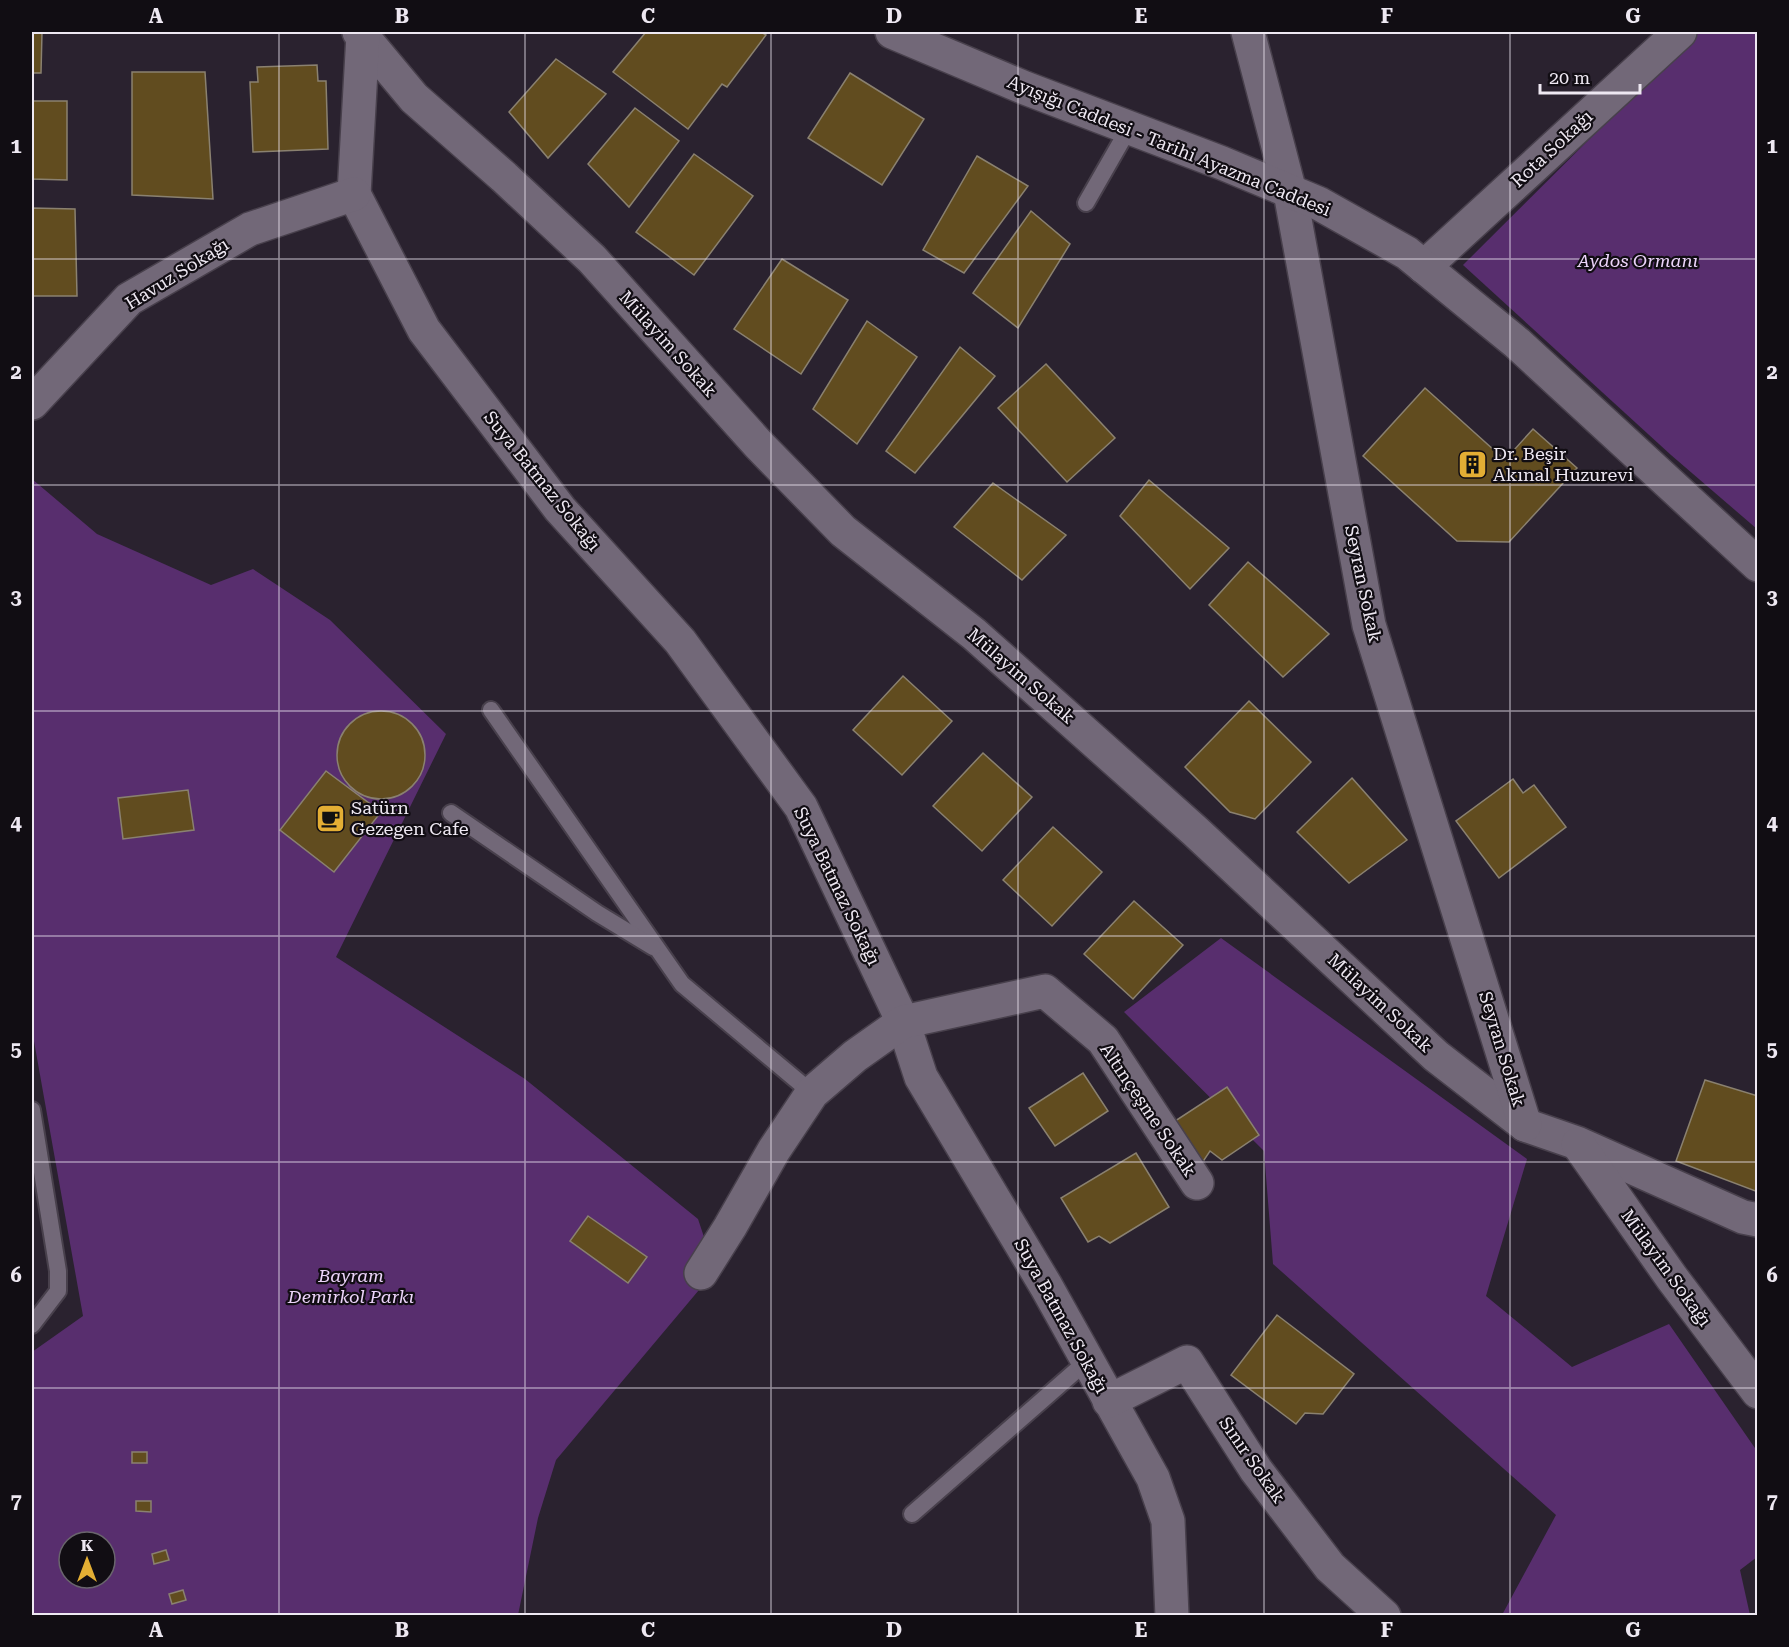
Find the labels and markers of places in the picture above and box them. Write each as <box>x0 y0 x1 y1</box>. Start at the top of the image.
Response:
place label: Dr. Beşir Akınal Huzurevi <box>1493 443 1634 485</box>
building icon: Dr. Beşir Akınal Huzurevi <box>1456 448 1488 480</box>
place label: Satürn Gezegen Cafe <box>351 797 469 839</box>
cafe icon: Satürn Gezegen Cafe <box>314 802 346 834</box>

